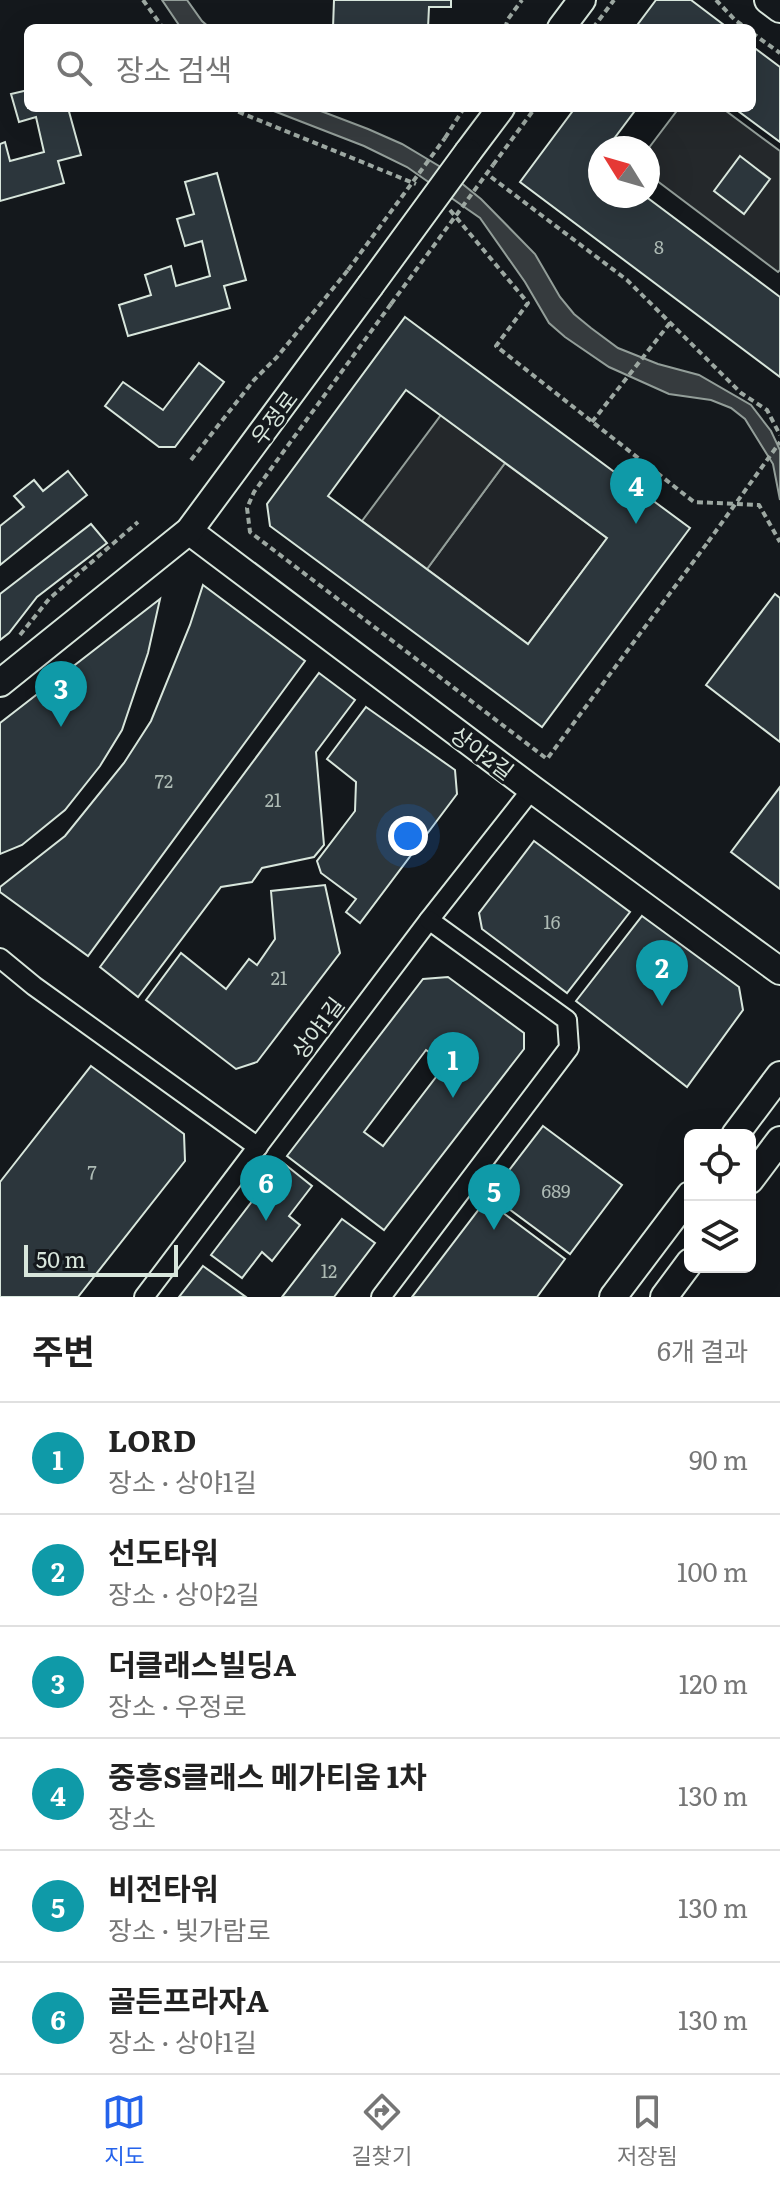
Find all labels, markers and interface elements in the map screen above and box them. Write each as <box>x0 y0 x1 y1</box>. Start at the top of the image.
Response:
search box <box>24 24 756 112</box>
icon: search <box>52 46 96 90</box>
text: 장소 검색 <box>116 46 232 90</box>
north arrow <box>588 136 660 208</box>
house number: 8 <box>654 233 664 260</box>
street label: 우정로 <box>242 383 304 451</box>
pin: 4 <box>610 458 662 524</box>
pin: 3 <box>35 661 87 727</box>
street label: 상야2길 <box>444 717 522 787</box>
house number: 72 <box>155 767 173 794</box>
house number: 21 <box>265 786 281 813</box>
your location <box>388 816 428 856</box>
house number: 16 <box>544 908 561 935</box>
pin: 2 <box>636 940 688 1006</box>
house number: 21 <box>271 964 287 991</box>
street label: 상야1길 <box>283 989 351 1065</box>
pin: 1 <box>427 1032 479 1098</box>
map controls <box>684 1129 756 1273</box>
button: locate <box>684 1129 756 1201</box>
pin: 6 <box>240 1155 292 1221</box>
house number: 7 <box>87 1158 97 1185</box>
pin: 5 <box>468 1164 520 1230</box>
house number: 689 <box>542 1177 571 1204</box>
button: layers <box>684 1201 756 1273</box>
scale bar <box>24 1241 178 1277</box>
text: 50 m <box>36 1242 86 1275</box>
house number: 12 <box>321 1257 337 1284</box>
text: 주변 <box>32 1324 95 1374</box>
text: 6개 결과 <box>657 1330 748 1369</box>
text: LORD <box>108 1417 196 1461</box>
text: 1 <box>53 1439 63 1478</box>
text: 90 m <box>689 1439 748 1478</box>
text: 장소 · 상야1길 <box>108 1461 257 1500</box>
text: 선도타워 <box>108 1529 218 1573</box>
text: 2 <box>51 1551 65 1590</box>
text: 100 m <box>677 1551 748 1590</box>
text: 장소 · 상야2길 <box>108 1573 260 1612</box>
text: 더클래스빌딩A <box>108 1641 296 1685</box>
text: 3 <box>51 1663 65 1702</box>
text: 120 m <box>679 1663 748 1702</box>
text: 장소 · 우정로 <box>108 1685 247 1724</box>
text: 중흥S클래스 메가티움 1차 <box>108 1753 427 1797</box>
text: 4 <box>50 1775 66 1814</box>
text: 130 m <box>678 1775 748 1814</box>
text: 장소 <box>108 1797 156 1836</box>
text: 비전타워 <box>108 1865 218 1909</box>
text: 5 <box>51 1887 65 1926</box>
text: 130 m <box>678 1887 748 1926</box>
text: 장소 · 빛가람로 <box>108 1909 271 1948</box>
text: 골든프라자A <box>108 1977 269 2021</box>
text: 6 <box>50 1999 66 2038</box>
text: 130 m <box>678 1999 748 2038</box>
text: 장소 · 상야1길 <box>108 2021 257 2060</box>
tab: 지도 <box>102 2090 146 2171</box>
tab: 길찾기 <box>351 2090 412 2171</box>
tab: 저장됨 <box>617 2090 678 2171</box>

